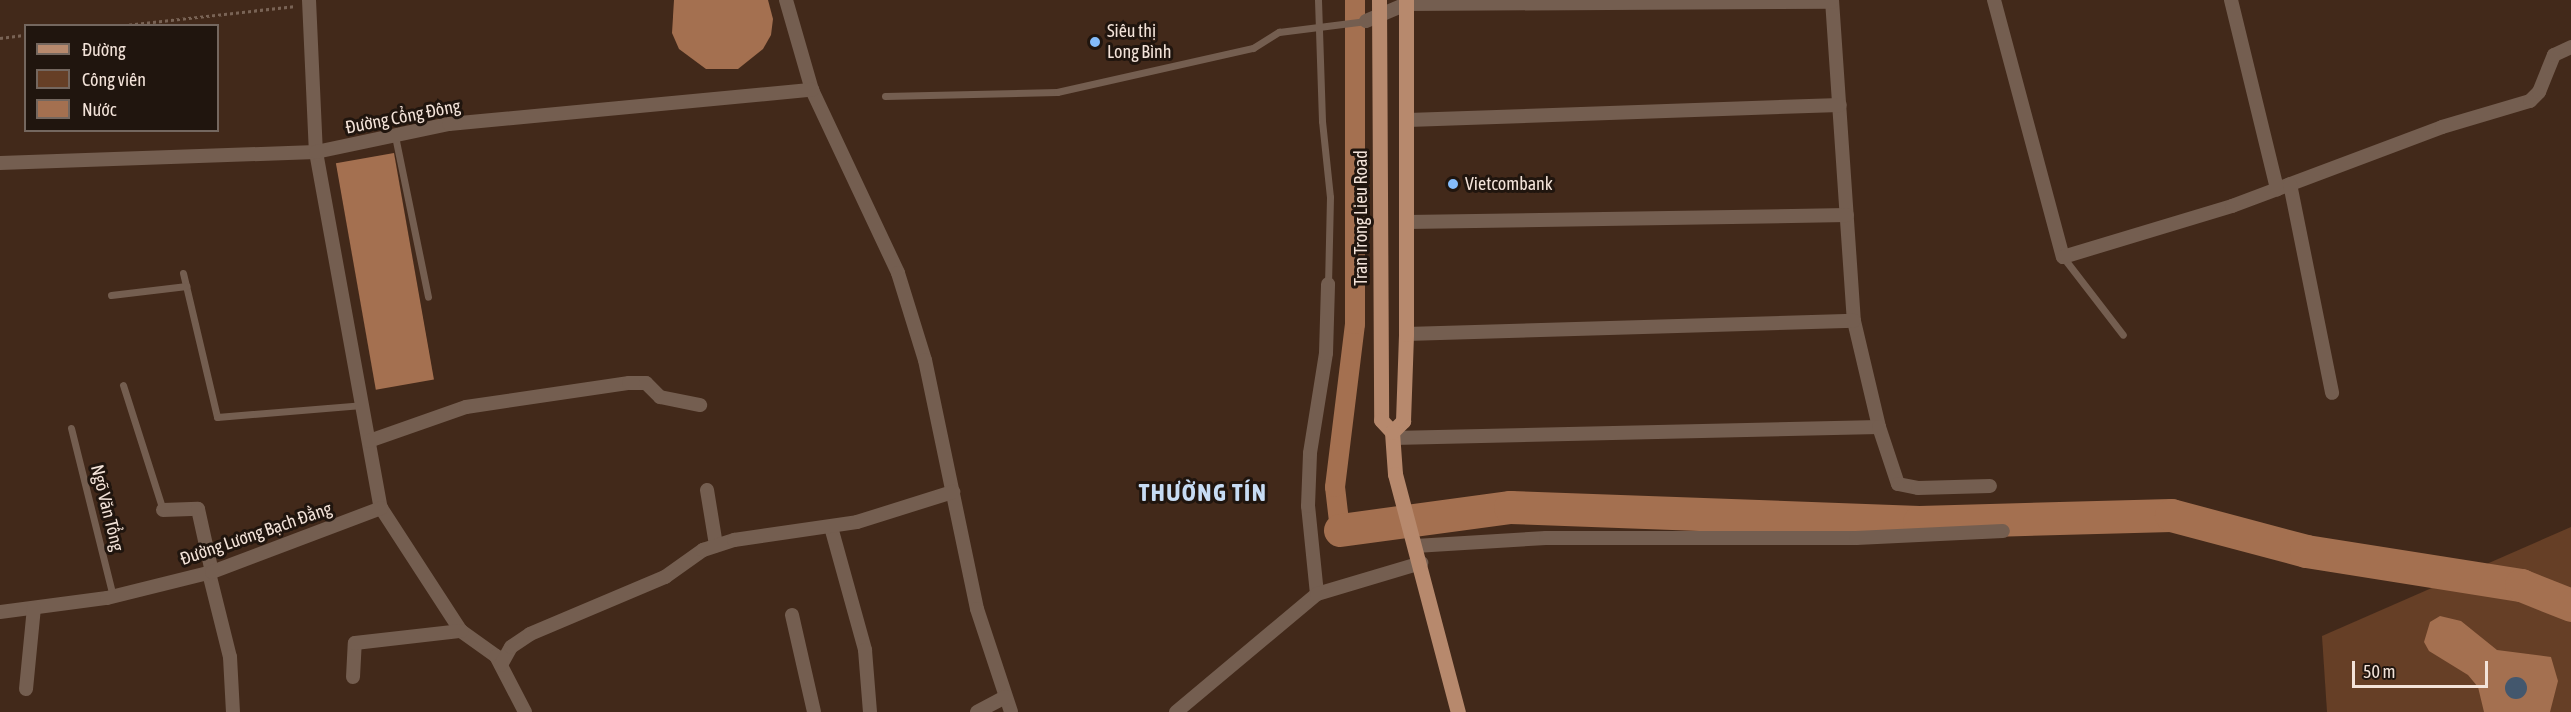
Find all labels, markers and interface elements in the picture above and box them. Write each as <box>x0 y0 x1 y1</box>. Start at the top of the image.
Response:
place label: Siêu thị Long Bình <box>1107 21 1171 63</box>
legend <box>24 24 219 132</box>
marker: Siêu thị Long Bình <box>1088 35 1102 49</box>
text: Đường <box>82 39 126 60</box>
text: Công viên <box>82 69 146 90</box>
street label: Đường Cổng Đông <box>344 95 462 139</box>
text: Nước <box>82 99 116 120</box>
street label: Tran Trong Lieu Road <box>1350 150 1372 286</box>
place label: Vietcombank <box>1465 173 1553 195</box>
marker: Vietcombank <box>1446 177 1460 191</box>
street label: Ngõ Văn Tổng <box>86 462 128 554</box>
district label: THƯỜNG TÍN <box>1139 479 1267 507</box>
street label: Đường Lương Bạch Đằng <box>177 498 335 570</box>
scale bar <box>2355 649 2492 687</box>
text: 50 m <box>2363 661 2395 682</box>

